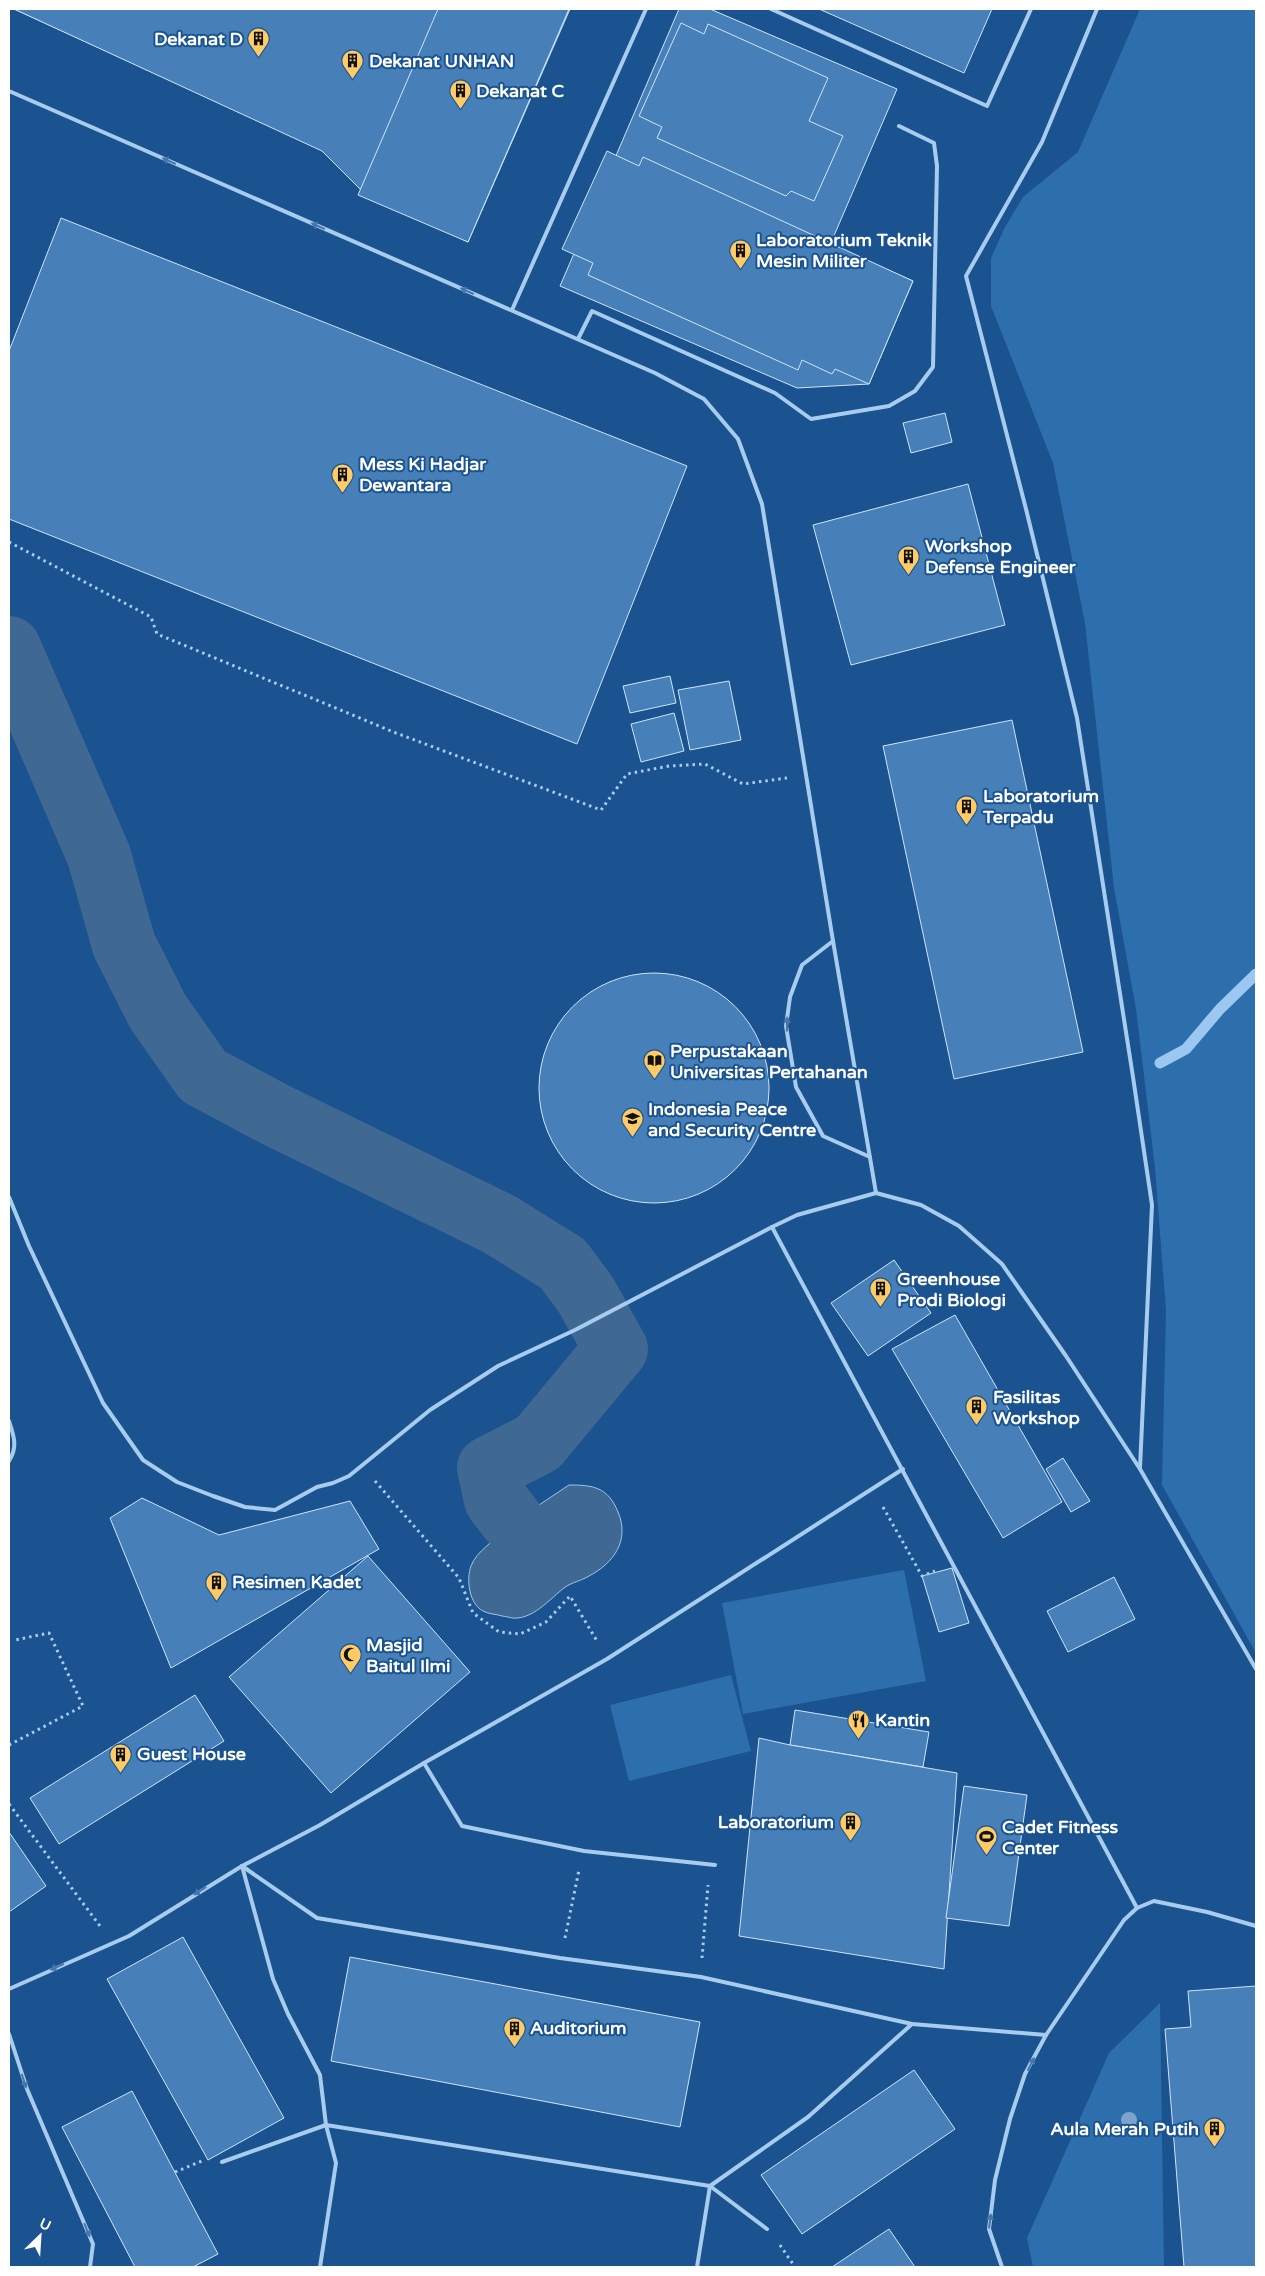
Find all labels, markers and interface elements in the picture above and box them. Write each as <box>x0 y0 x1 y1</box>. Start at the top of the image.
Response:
building icon: Dekanat D <box>247 27 271 58</box>
place label: Dekanat D <box>154 28 243 50</box>
building icon: Dekanat UNHAN <box>341 49 365 80</box>
place label: Dekanat UNHAN <box>369 50 514 72</box>
building icon: Dekanat C <box>448 79 472 110</box>
place label: Dekanat C <box>476 80 565 102</box>
one-way arrow <box>162 156 176 164</box>
one-way arrow <box>311 221 325 229</box>
place label: Laboratorium Teknik Mesin Militer <box>756 229 932 272</box>
building icon: Laboratorium Teknik Mesin Militer <box>728 238 752 269</box>
one-way arrow <box>460 286 474 294</box>
place label: Mess Ki Hadjar Dewantara <box>359 453 487 496</box>
building icon: Mess Ki Hadjar Dewantara <box>331 462 355 493</box>
place label: Workshop Defense Engineer <box>925 535 1077 578</box>
building icon: Workshop Defense Engineer <box>897 544 921 575</box>
place label: Laboratorium Terpadu <box>982 785 1099 828</box>
building icon: Laboratorium Terpadu <box>955 794 979 825</box>
one-way arrow <box>783 1016 791 1032</box>
place label: Perpustakaan Universitas Pertahanan <box>670 1040 868 1083</box>
library icon: Perpustakaan Universitas Pertahanan <box>642 1049 666 1080</box>
place label: Indonesia Peace and Security Centre <box>648 1098 816 1141</box>
school or university icon: Indonesia Peace and Security Centre <box>620 1107 644 1138</box>
place label: Greenhouse Prodi Biologi <box>897 1268 1006 1311</box>
building icon: Greenhouse Prodi Biologi <box>869 1277 893 1308</box>
place label: Fasilitas Workshop <box>993 1386 1080 1429</box>
building icon: Fasilitas Workshop <box>965 1395 989 1426</box>
building icon: Resimen Kadet <box>204 1570 228 1601</box>
place label: Resimen Kadet <box>232 1571 361 1593</box>
place label: Masjid Baitul Ilmi <box>366 1634 451 1677</box>
mosque icon: Masjid Baitul Ilmi <box>338 1643 362 1674</box>
restaurant icon: Kantin <box>847 1708 871 1739</box>
place label: Kantin <box>875 1709 930 1731</box>
building icon: Guest House <box>109 1742 133 1773</box>
place label: Guest House <box>137 1743 246 1765</box>
building icon: Laboratorium <box>838 1810 862 1841</box>
place label: Laboratorium <box>718 1811 834 1833</box>
place label: Cadet Fitness Center <box>1002 1816 1119 1859</box>
sports icon: Cadet Fitness Center <box>974 1825 998 1856</box>
one-way arrow <box>194 1887 207 1896</box>
one-way arrow <box>50 1964 64 1972</box>
building icon: Auditorium <box>502 2016 526 2047</box>
place label: Auditorium <box>530 2017 627 2039</box>
one-way arrow <box>1027 2057 1035 2071</box>
one-way arrow <box>21 2073 28 2088</box>
building icon: Aula Merah Putih <box>1203 2117 1227 2148</box>
place label: Aula Merah Putih <box>1050 2118 1199 2140</box>
north arrow <box>15 2211 65 2261</box>
one-way arrow <box>986 2212 994 2228</box>
text: U <box>37 2215 54 2235</box>
one-way arrow <box>84 2223 92 2237</box>

